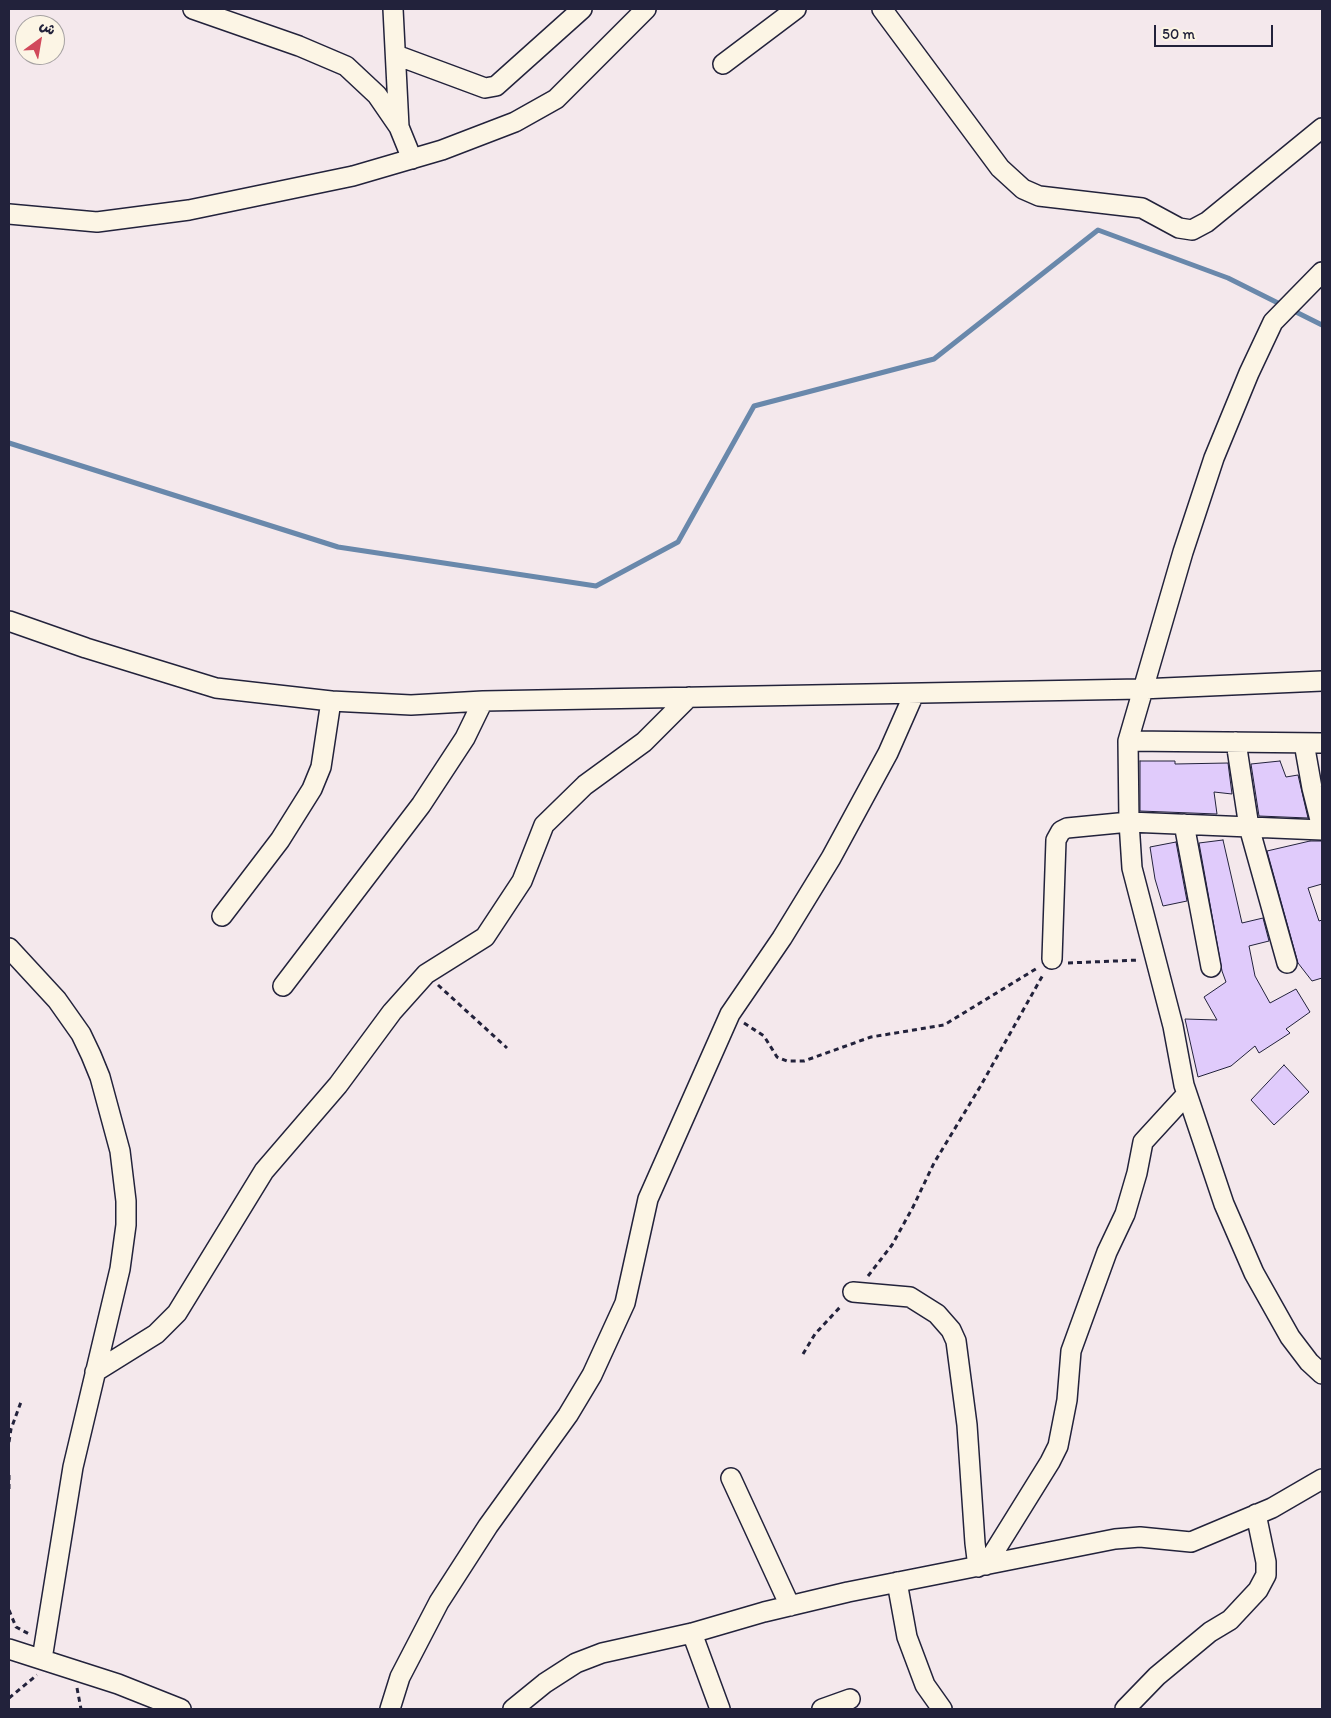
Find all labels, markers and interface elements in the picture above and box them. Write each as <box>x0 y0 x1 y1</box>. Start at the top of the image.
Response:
north arrow <box>15 15 65 65</box>
scale bar <box>1156 15 1275 47</box>
text: ش <box>37 16 59 39</box>
text: 50 m <box>1162 25 1195 43</box>

